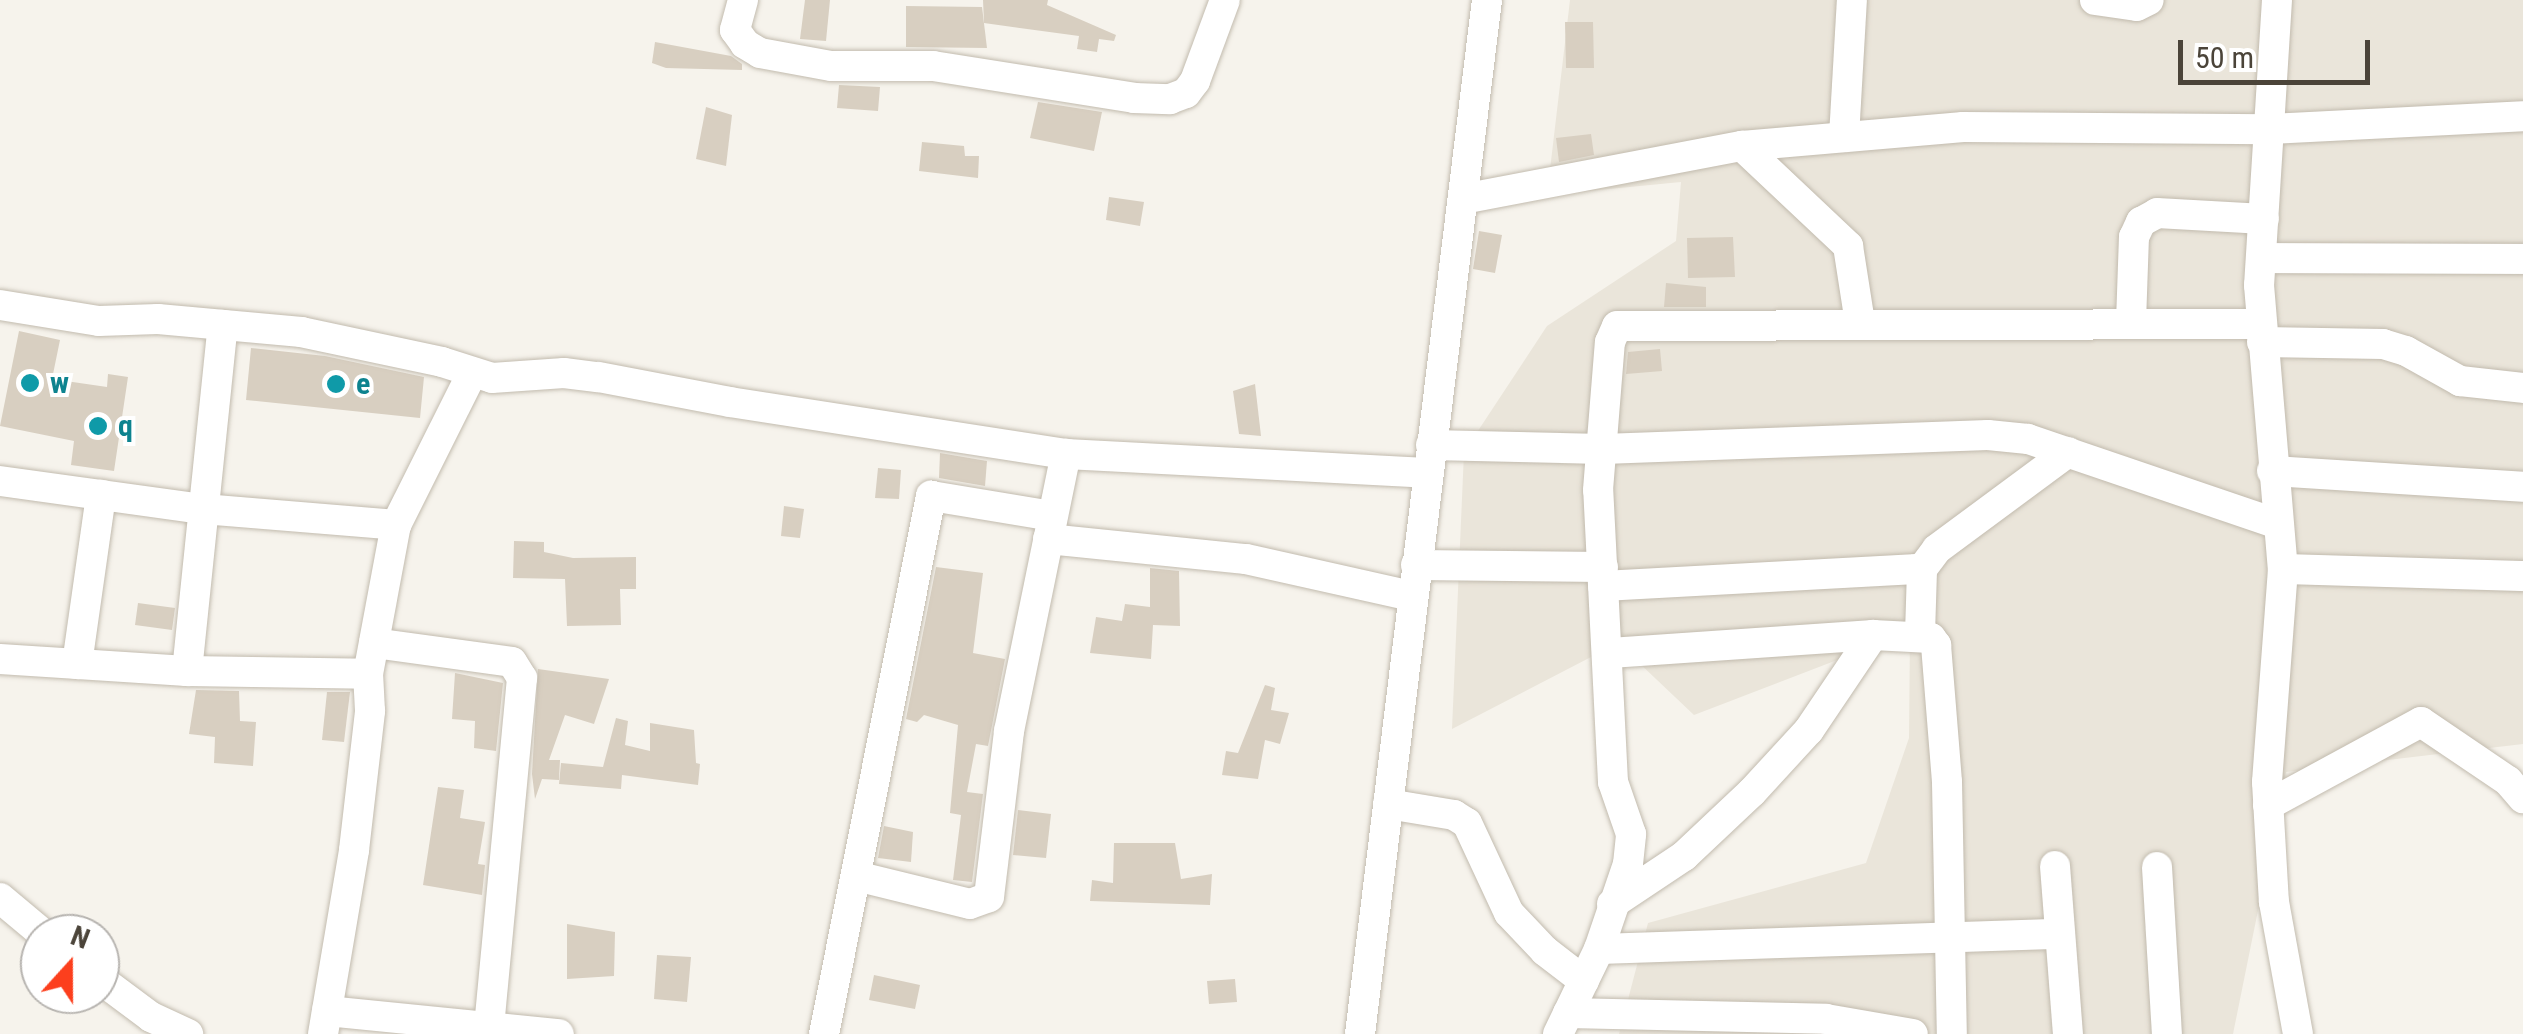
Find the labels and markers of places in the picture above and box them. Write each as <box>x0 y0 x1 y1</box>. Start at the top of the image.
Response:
place label: w <box>50 365 69 401</box>
place label: e <box>356 366 370 402</box>
marker: w <box>19 372 41 394</box>
marker: e <box>325 373 347 395</box>
place label: q <box>118 408 133 444</box>
marker: q <box>87 415 109 437</box>

